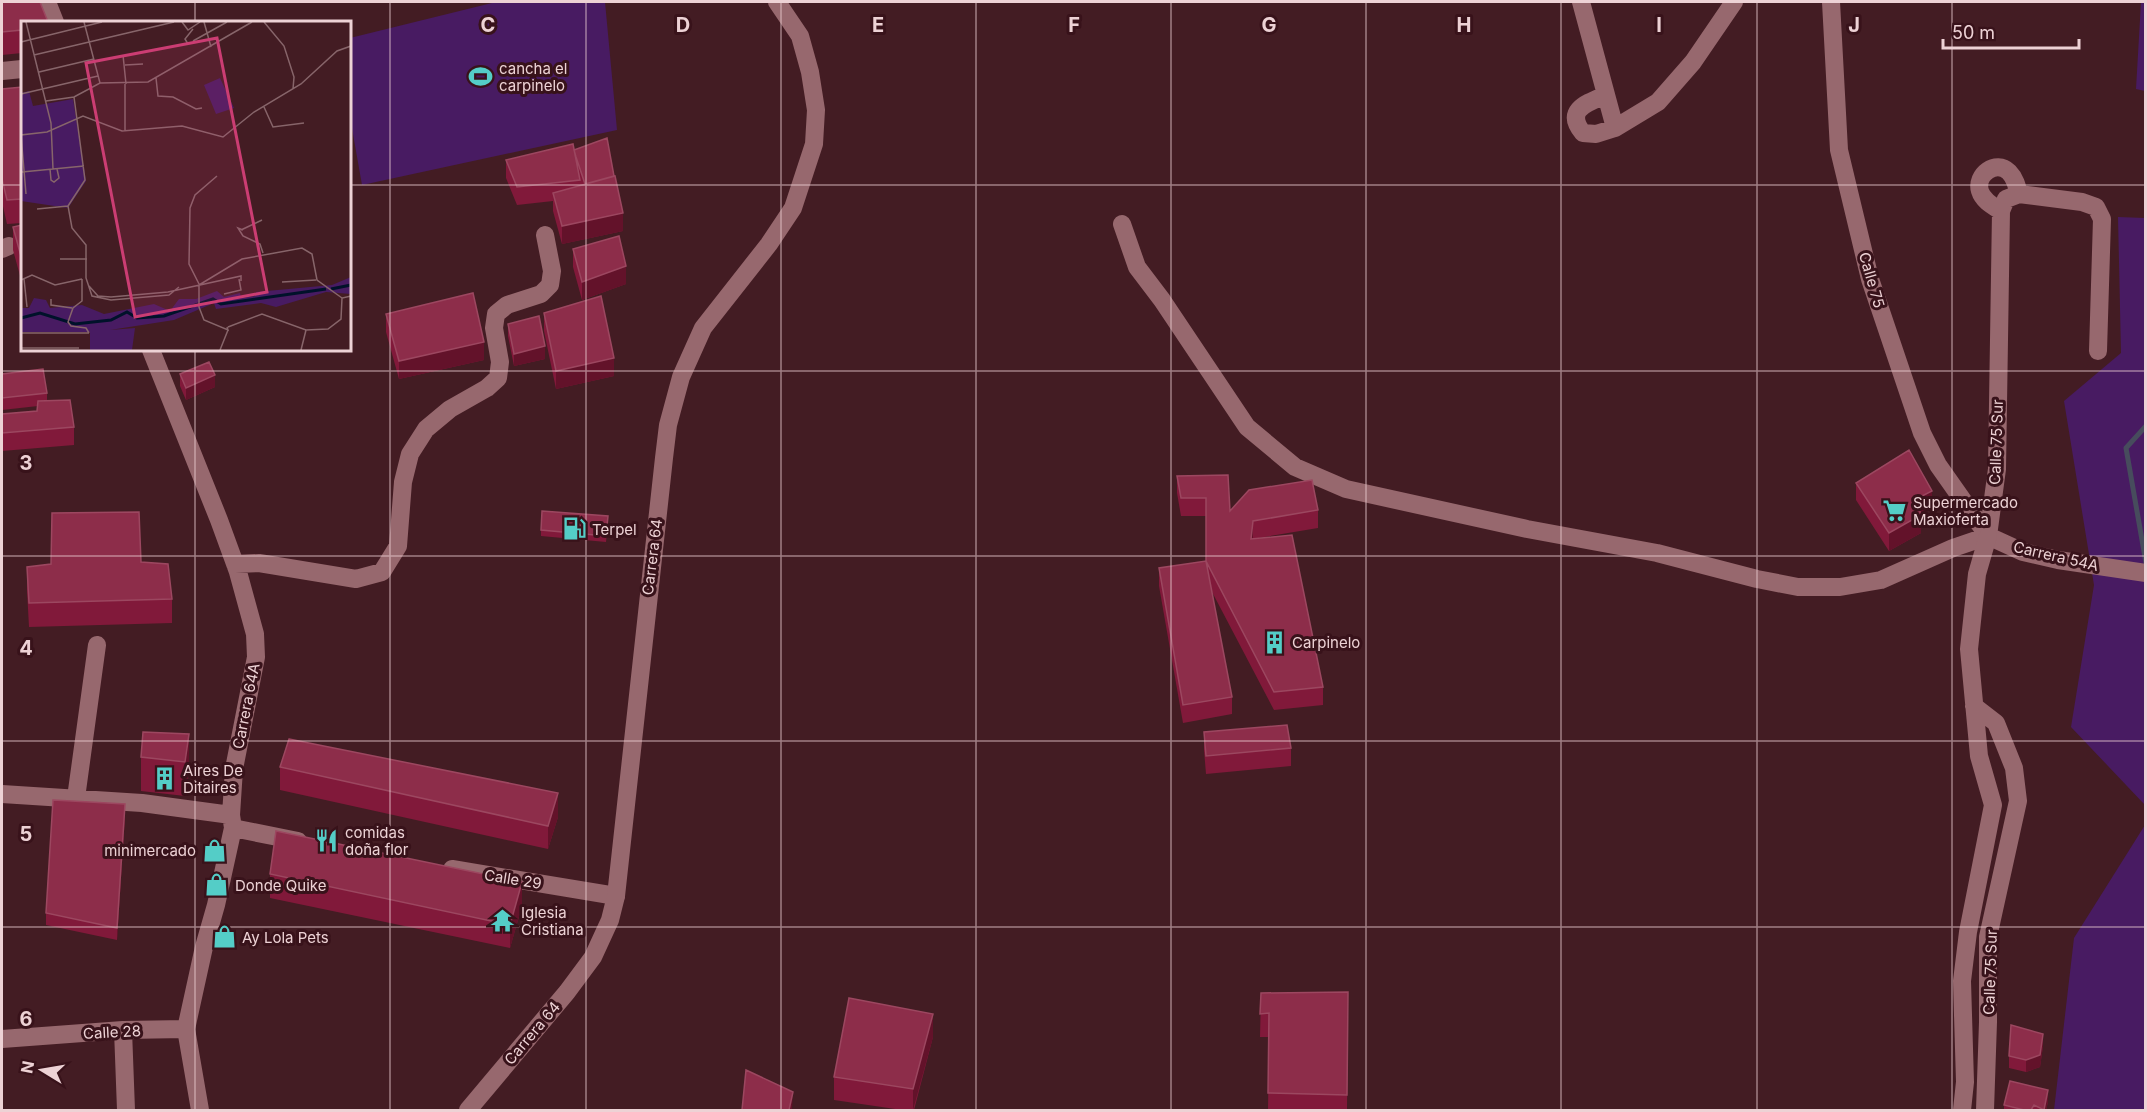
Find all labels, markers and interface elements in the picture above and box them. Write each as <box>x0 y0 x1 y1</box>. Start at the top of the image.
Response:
scale bar <box>1943 12 2080 50</box>
text: C <box>481 13 495 37</box>
text: D <box>676 13 690 37</box>
text: E <box>872 13 884 37</box>
text: F <box>1068 13 1080 37</box>
text: G <box>1261 13 1277 37</box>
text: H <box>1457 13 1471 37</box>
text: I <box>1656 13 1662 37</box>
text: J <box>1848 13 1860 37</box>
inset map <box>21 21 351 351</box>
text: 50 m <box>1952 22 1995 43</box>
place label: cancha el carpinelo <box>499 59 567 95</box>
sports icon: cancha el carpinelo <box>468 64 494 90</box>
street label: Calle 75 <box>1855 250 1889 310</box>
street label: Calle 75 Sur <box>1985 399 2007 485</box>
text: 3 <box>20 451 32 475</box>
place label: Supermercado Maxioferta <box>1913 493 2018 529</box>
supermarket icon: Supermercado Maxioferta <box>1882 498 1908 524</box>
fuel station icon: Terpel <box>561 516 587 542</box>
street label: Carrera 64 <box>638 518 666 596</box>
place label: Terpel <box>592 520 637 539</box>
street label: Carrera 54A <box>2012 537 2100 575</box>
building icon: Carpinelo <box>1261 629 1287 655</box>
place label: Carpinelo <box>1292 633 1360 652</box>
text: 4 <box>19 636 33 660</box>
street label: Carrera 64A <box>228 661 264 751</box>
place label: Aires De Ditaires <box>183 761 243 797</box>
building icon: Aires De Ditaires <box>152 766 178 792</box>
text: 5 <box>20 822 32 846</box>
place label: comidas doña flor <box>345 823 409 859</box>
restaurant icon: comidas doña flor <box>314 828 340 854</box>
shop icon: minimercado <box>201 837 227 863</box>
place label: minimercado <box>104 841 196 860</box>
street label: Calle 29 <box>483 865 543 893</box>
shop icon: Donde Quike <box>204 872 230 898</box>
place label: Donde Quike <box>235 876 326 895</box>
place label: Iglesia Cristiana <box>521 903 584 939</box>
temple icon: Iglesia Cristiana <box>490 908 516 934</box>
shop icon: Ay Lola Pets <box>211 924 237 950</box>
place label: Ay Lola Pets <box>242 928 329 947</box>
street label: Calle 75 Sur <box>1979 929 2001 1015</box>
street label: Carrera 64 <box>500 998 564 1068</box>
text: 6 <box>20 1007 33 1031</box>
street label: Calle 28 <box>83 1021 141 1043</box>
north arrow <box>12 1040 72 1100</box>
text: N <box>16 1059 38 1075</box>

